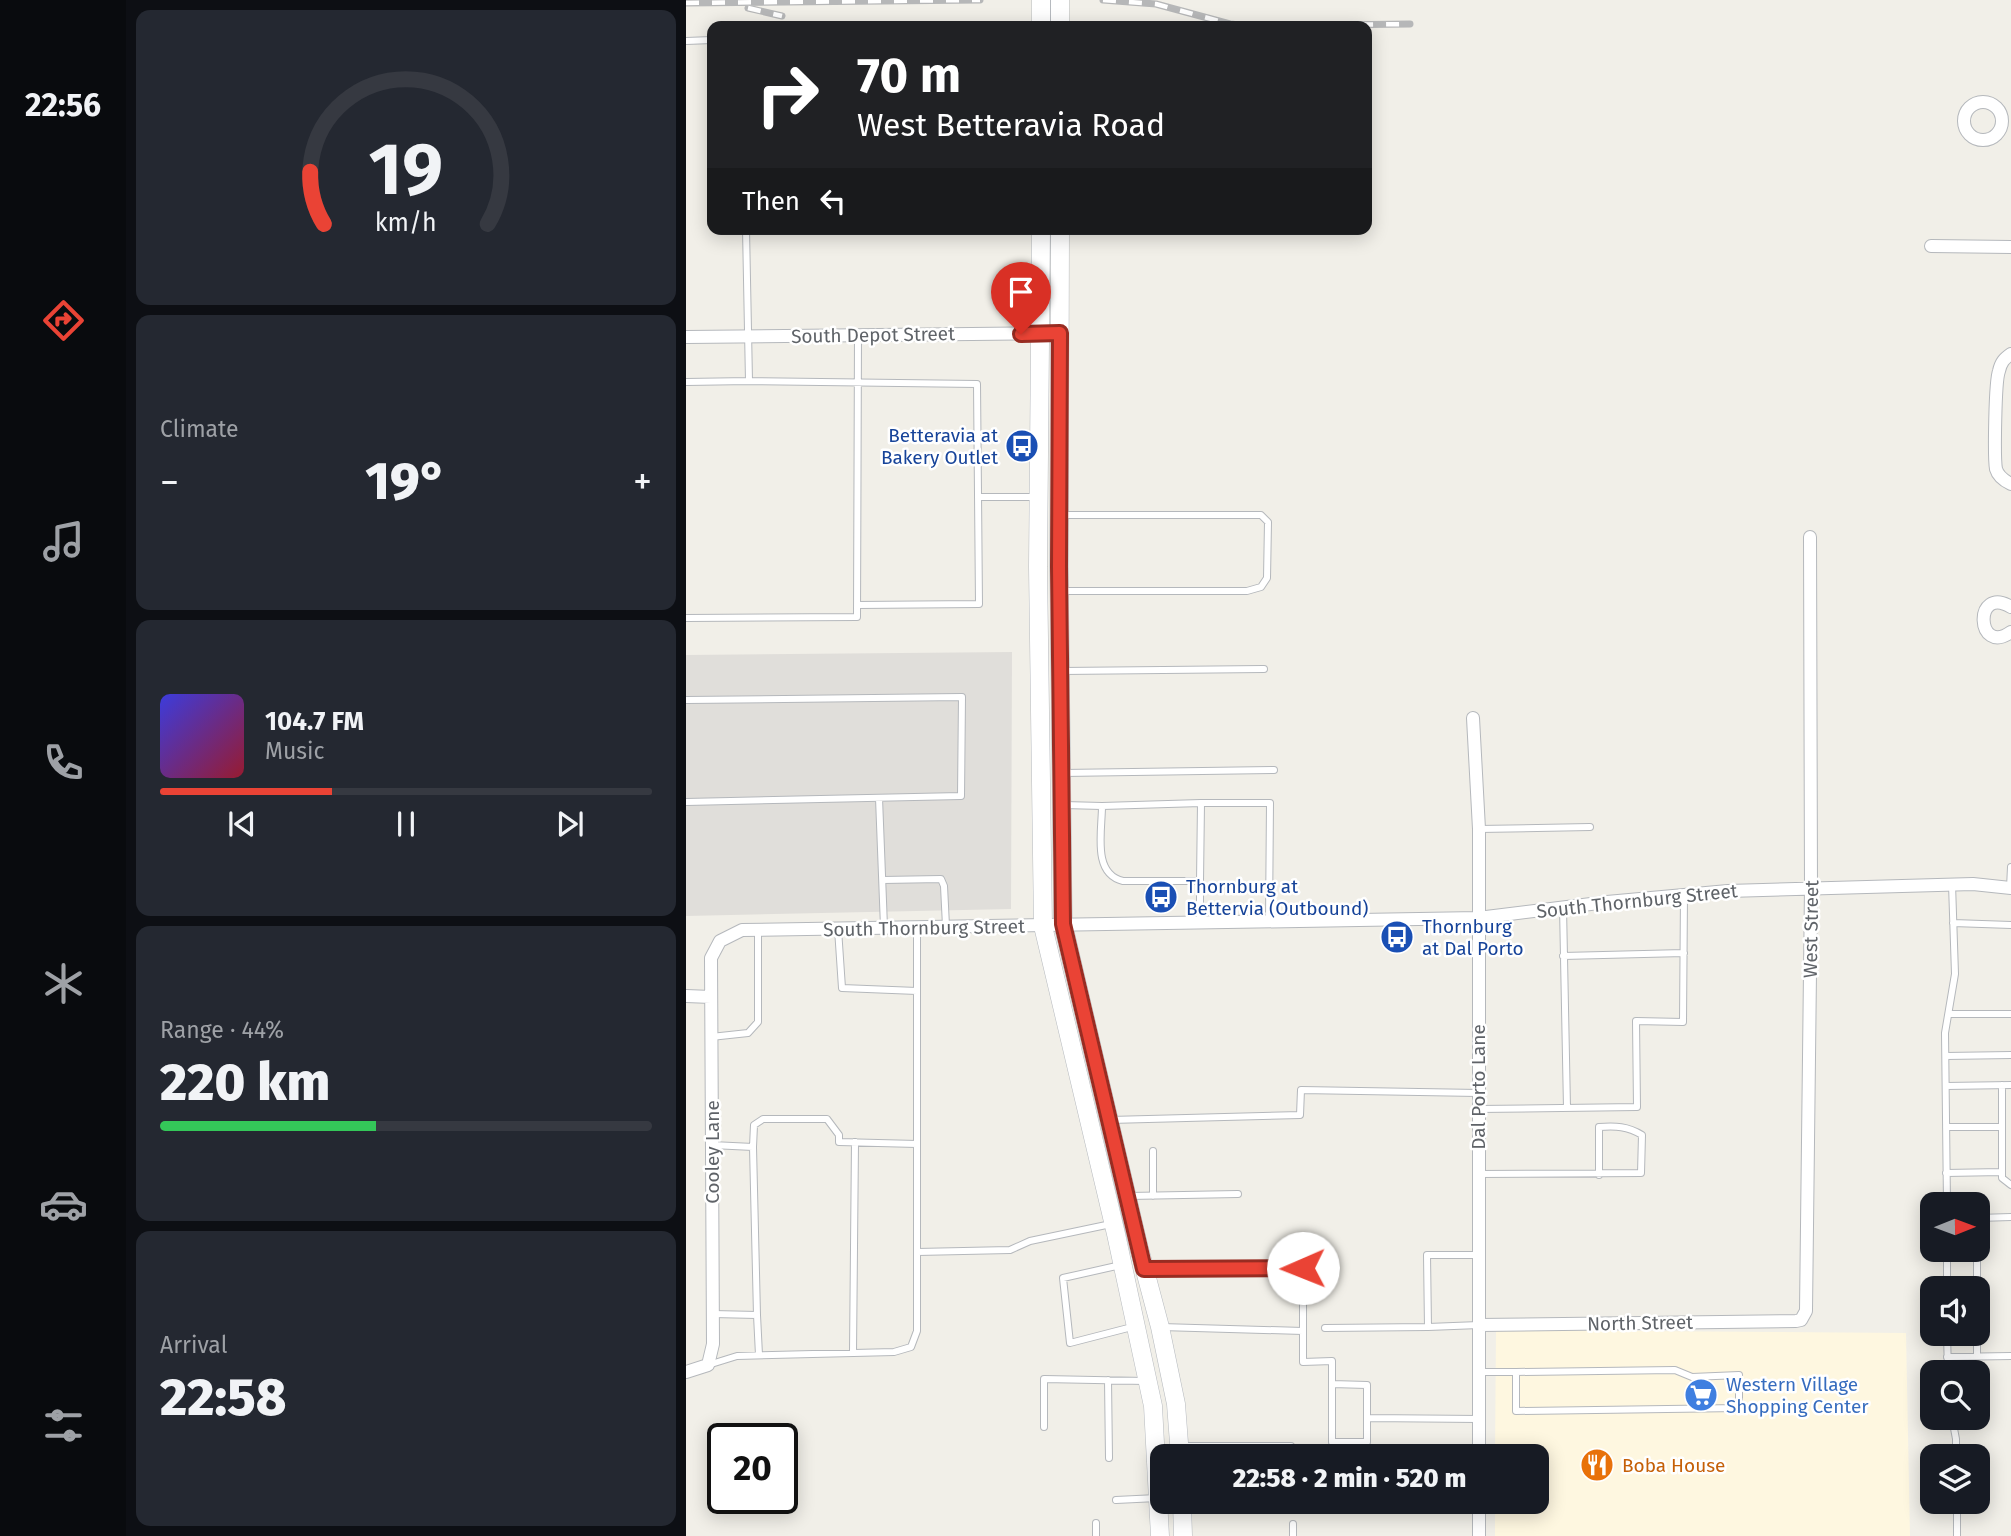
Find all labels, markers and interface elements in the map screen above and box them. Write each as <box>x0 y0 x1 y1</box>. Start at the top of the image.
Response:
text: 70 m <box>857 46 961 105</box>
icon: right <box>742 49 833 140</box>
text: 22:56 <box>25 86 101 124</box>
text: West Betteravia Road <box>857 106 1165 144</box>
text: 19 <box>369 126 443 213</box>
icon: left <box>814 182 852 220</box>
text: Then <box>742 186 800 217</box>
text: km/h <box>375 207 437 237</box>
pin <box>991 262 1051 334</box>
icon: arrive <box>1002 273 1040 311</box>
icon: directions <box>39 296 88 345</box>
street label: South Depot Street <box>791 322 955 348</box>
text: Climate <box>160 415 239 443</box>
place label: Betteravia at Bakery Outlet <box>881 424 998 469</box>
bus stop icon: Betteravia at Bakery Outlet <box>1003 427 1041 465</box>
text: 19° <box>365 450 447 513</box>
text: − <box>160 459 179 505</box>
text: + <box>633 459 652 505</box>
icon: music <box>39 517 88 566</box>
text: 104.7 FM <box>265 706 364 737</box>
text: Music <box>265 737 325 765</box>
icon: phone <box>39 738 88 787</box>
icon: previous <box>223 805 261 843</box>
icon: pause <box>387 805 425 843</box>
icon: next <box>551 805 589 843</box>
place label: Thornburg at Bettervia (Outbound) <box>1186 875 1368 920</box>
bus stop icon: Thornburg at Bettervia (Outbound) <box>1142 878 1180 916</box>
street label: South Thornburg Street <box>1535 879 1739 923</box>
street label: West Street <box>1799 880 1823 978</box>
street label: South Thornburg Street <box>823 915 1025 941</box>
place label: Thornburg at Dal Porto <box>1422 915 1524 960</box>
bus stop icon: Thornburg at Dal Porto <box>1378 918 1416 956</box>
icon: climate <box>39 959 88 1008</box>
text: Range · 44% <box>160 1016 284 1044</box>
street label: Dal Porto Lane <box>1467 1024 1490 1150</box>
text: 220 km <box>160 1051 330 1114</box>
street label: Cooley Lane <box>701 1100 724 1204</box>
icon: car <box>39 1180 88 1229</box>
north arrow <box>1920 1192 1990 1262</box>
map controls <box>1920 1192 1990 1514</box>
position arrow <box>1266 1231 1340 1305</box>
button: sound <box>1920 1276 1990 1346</box>
street label: North Street <box>1587 1311 1693 1335</box>
text: Arrival <box>160 1331 227 1359</box>
button: search <box>1920 1360 1990 1430</box>
text: 22:58 <box>160 1366 286 1429</box>
place label: Western Village Shopping Center <box>1726 1373 1869 1418</box>
supermarket icon: Western Village Shopping Center <box>1682 1376 1720 1414</box>
icon: filters <box>39 1401 88 1450</box>
speed limit sign: 20 <box>707 1423 798 1514</box>
button: layers <box>1920 1444 1990 1514</box>
restaurant icon: Boba House <box>1578 1446 1616 1484</box>
place label: Boba House <box>1622 1454 1725 1477</box>
text: 22:58 · 2 min · 520 m <box>1233 1463 1466 1494</box>

